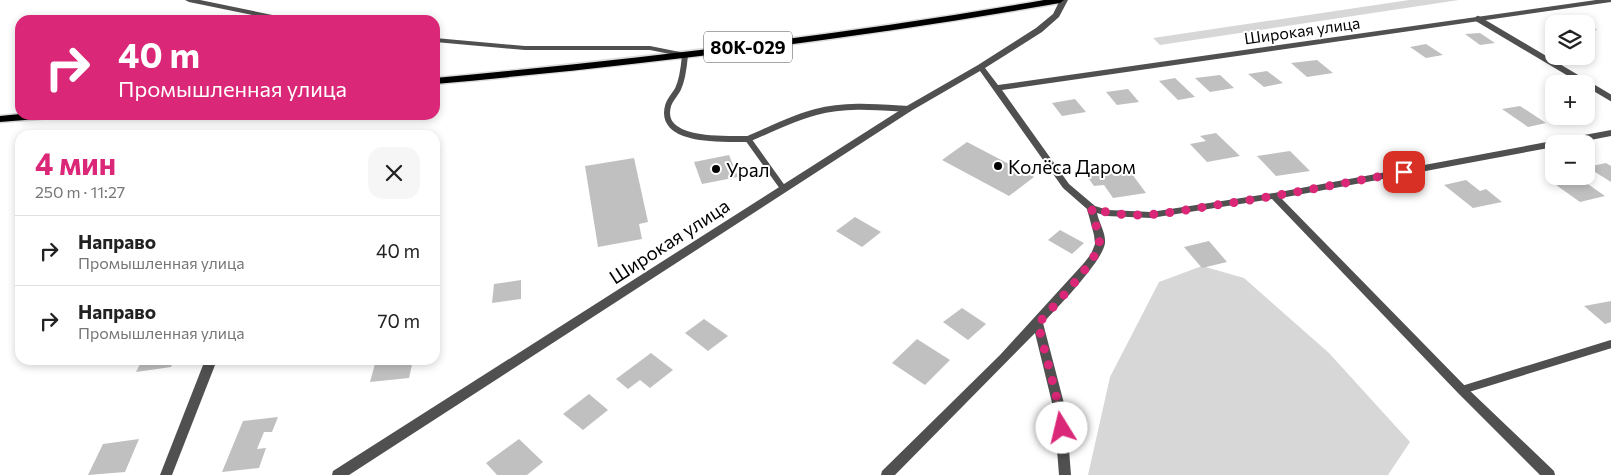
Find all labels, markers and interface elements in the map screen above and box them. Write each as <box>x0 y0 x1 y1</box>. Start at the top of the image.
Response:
street label: Широкая улица <box>1243 12 1361 48</box>
map controls <box>1545 15 1595 185</box>
button: layers <box>1545 15 1595 65</box>
text: 40 m <box>118 32 200 75</box>
road number: 80К-029 <box>704 32 792 62</box>
icon: right <box>35 35 100 100</box>
text: Промышленная улица <box>118 75 347 102</box>
button: + <box>1545 75 1595 125</box>
button: − <box>1545 135 1595 185</box>
text: 4 мин <box>35 144 116 181</box>
button: close <box>368 147 420 199</box>
pin <box>1383 151 1425 193</box>
place label: Колёса Даром <box>1008 155 1136 178</box>
place label: Урал <box>726 158 770 181</box>
icon: arrive <box>1390 158 1418 186</box>
marker: Колёса Даром <box>992 160 1004 172</box>
marker: Урал <box>710 163 722 175</box>
text: 250 m · 11:27 <box>35 182 125 201</box>
street label: Широкая улица <box>605 194 733 288</box>
text: Направо <box>78 230 156 253</box>
icon: right <box>35 237 63 265</box>
text: 40 m <box>376 239 420 262</box>
text: Промышленная улица <box>78 253 245 272</box>
text: Направо <box>78 300 156 323</box>
icon: right <box>35 307 63 335</box>
text: 70 m <box>377 309 420 332</box>
text: Промышленная улица <box>78 323 245 342</box>
position arrow <box>1035 401 1087 453</box>

